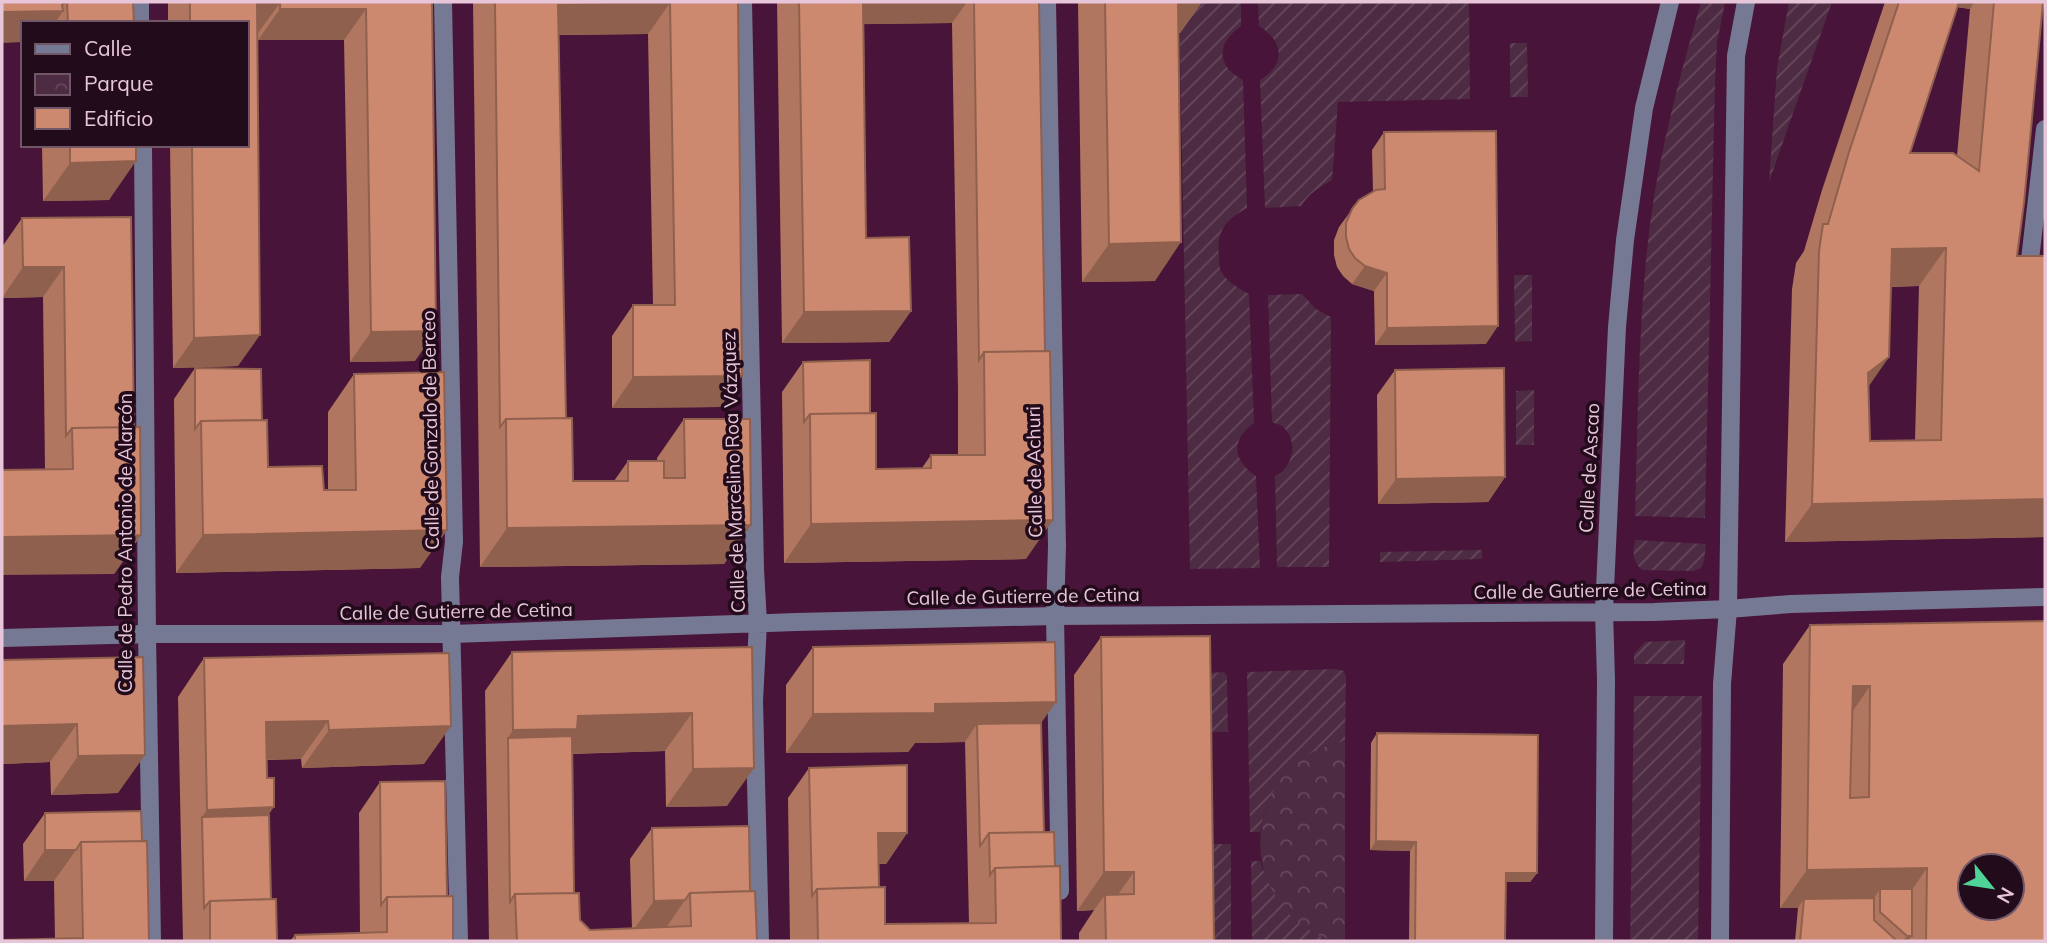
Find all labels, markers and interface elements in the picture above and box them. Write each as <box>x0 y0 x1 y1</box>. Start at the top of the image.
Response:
legend <box>21 21 248 147</box>
text: Calle <box>84 35 132 61</box>
text: Parque <box>84 70 153 96</box>
text: Edificio <box>84 105 153 131</box>
street label: Calle de Gonzalo de Berceo <box>416 310 444 550</box>
street label: Calle de Marcelino Roa Vázquez <box>716 330 750 613</box>
street label: Calle de Pedro Antonio de Alarcón <box>113 393 137 693</box>
street label: Calle de Ascao <box>1574 402 1604 534</box>
street label: Calle de Achuri <box>1021 406 1047 538</box>
street label: Calle de Gutierre de Cetina <box>1473 576 1707 604</box>
street label: Calle de Gutierre de Cetina <box>906 582 1140 610</box>
street label: Calle de Gutierre de Cetina <box>339 597 573 625</box>
north arrow <box>1956 852 2026 922</box>
text: N <box>1992 883 2020 908</box>

